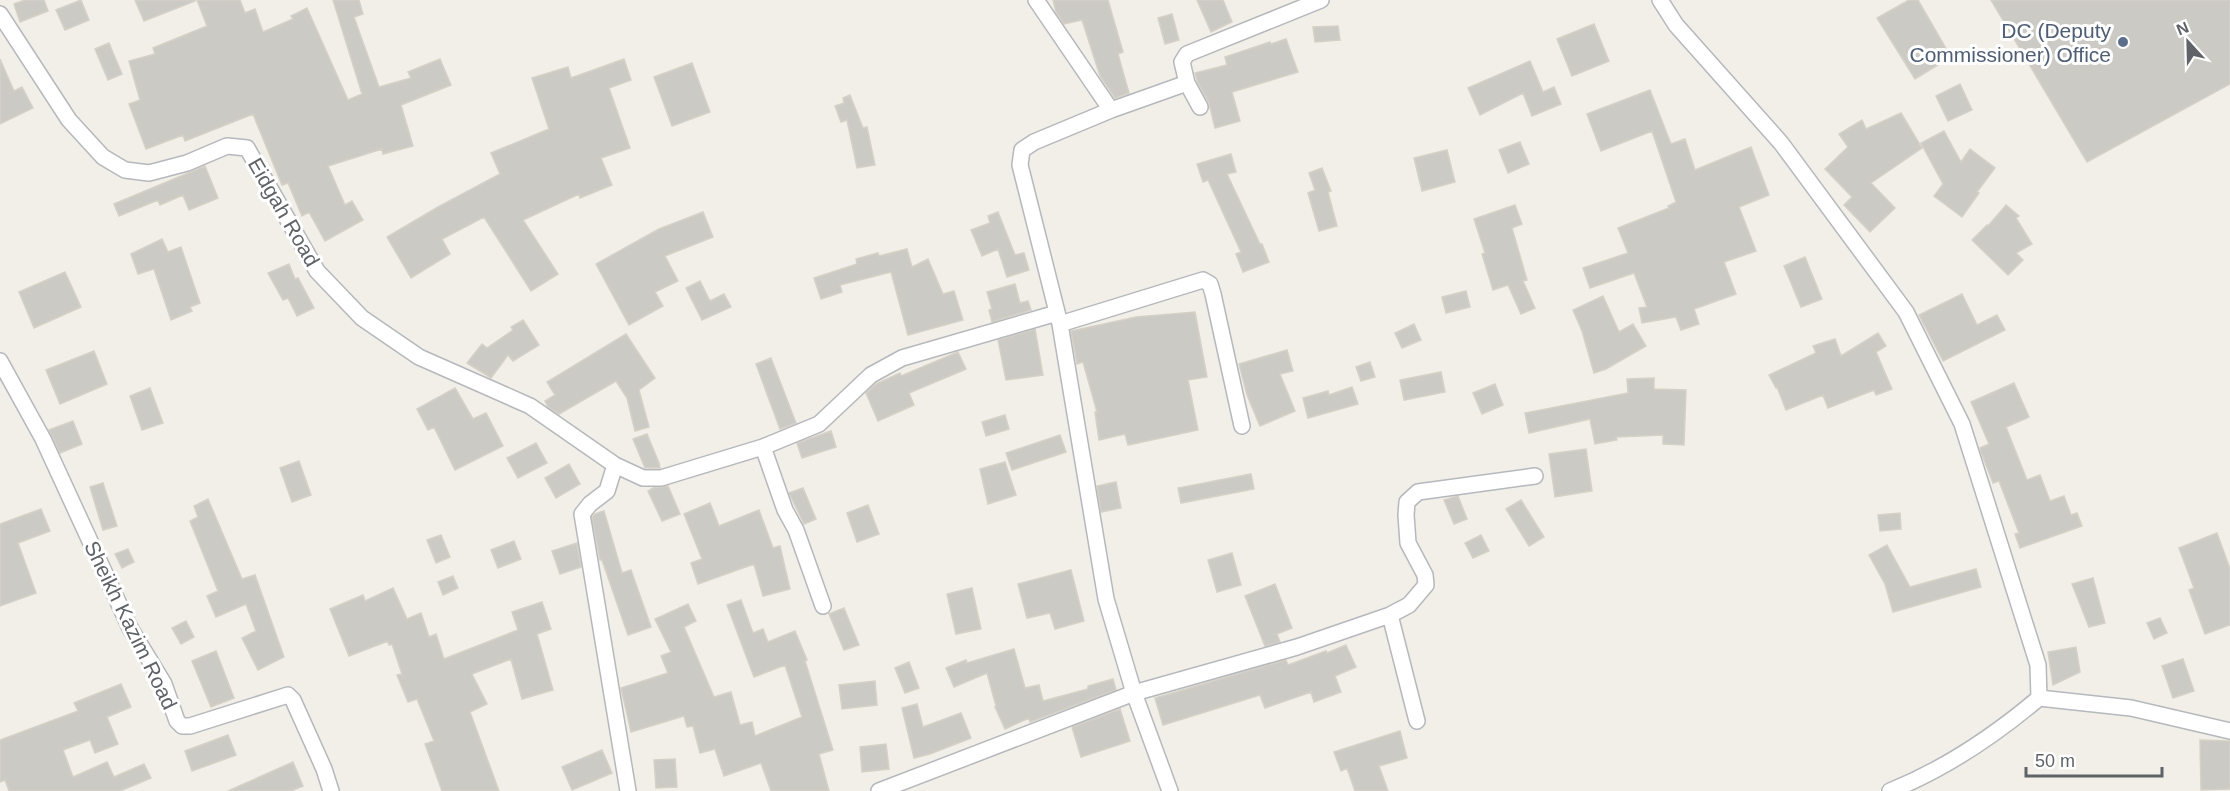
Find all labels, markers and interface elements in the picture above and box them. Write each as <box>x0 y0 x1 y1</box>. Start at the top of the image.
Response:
north arrow <box>2158 12 2218 72</box>
place label: DC (Deputy Commissioner) Office <box>1910 19 2111 66</box>
text: N <box>2174 19 2191 39</box>
marker: DC (Deputy Commissioner) Office <box>2116 35 2130 49</box>
street label: Eidgah Road <box>244 154 324 270</box>
street label: Sheikh Kazim Road <box>80 537 182 713</box>
scale bar <box>2026 740 2162 778</box>
text: 50 m <box>2035 751 2075 771</box>

